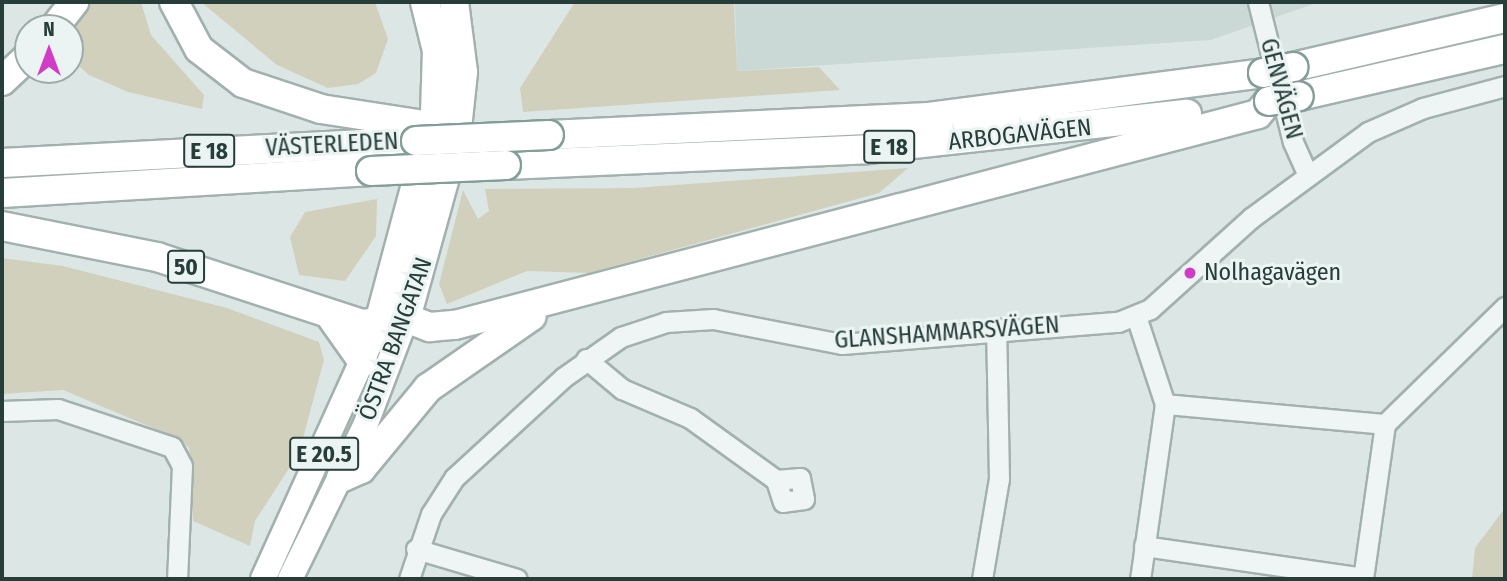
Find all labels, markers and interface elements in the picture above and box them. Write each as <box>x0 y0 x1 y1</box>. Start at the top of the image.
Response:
north arrow <box>14 14 84 84</box>
text: N <box>43 18 55 41</box>
street label: GENVÄGEN <box>1254 35 1308 143</box>
street label: ARBOGAVÄGEN <box>947 113 1093 157</box>
street label: VÄSTERLEDEN <box>265 127 399 163</box>
road number: E 18 <box>863 128 915 166</box>
road number: E 18 <box>183 132 235 170</box>
road number: 50 <box>167 248 205 286</box>
street label: ÖSTRA BANGATAN <box>353 254 439 424</box>
place label: Nolhagavägen <box>1204 259 1341 287</box>
marker: Nolhagavägen <box>1182 265 1198 281</box>
street label: GLANSHAMMARSVÄGEN <box>833 311 1061 355</box>
road number: E 20.5 <box>289 435 359 474</box>

